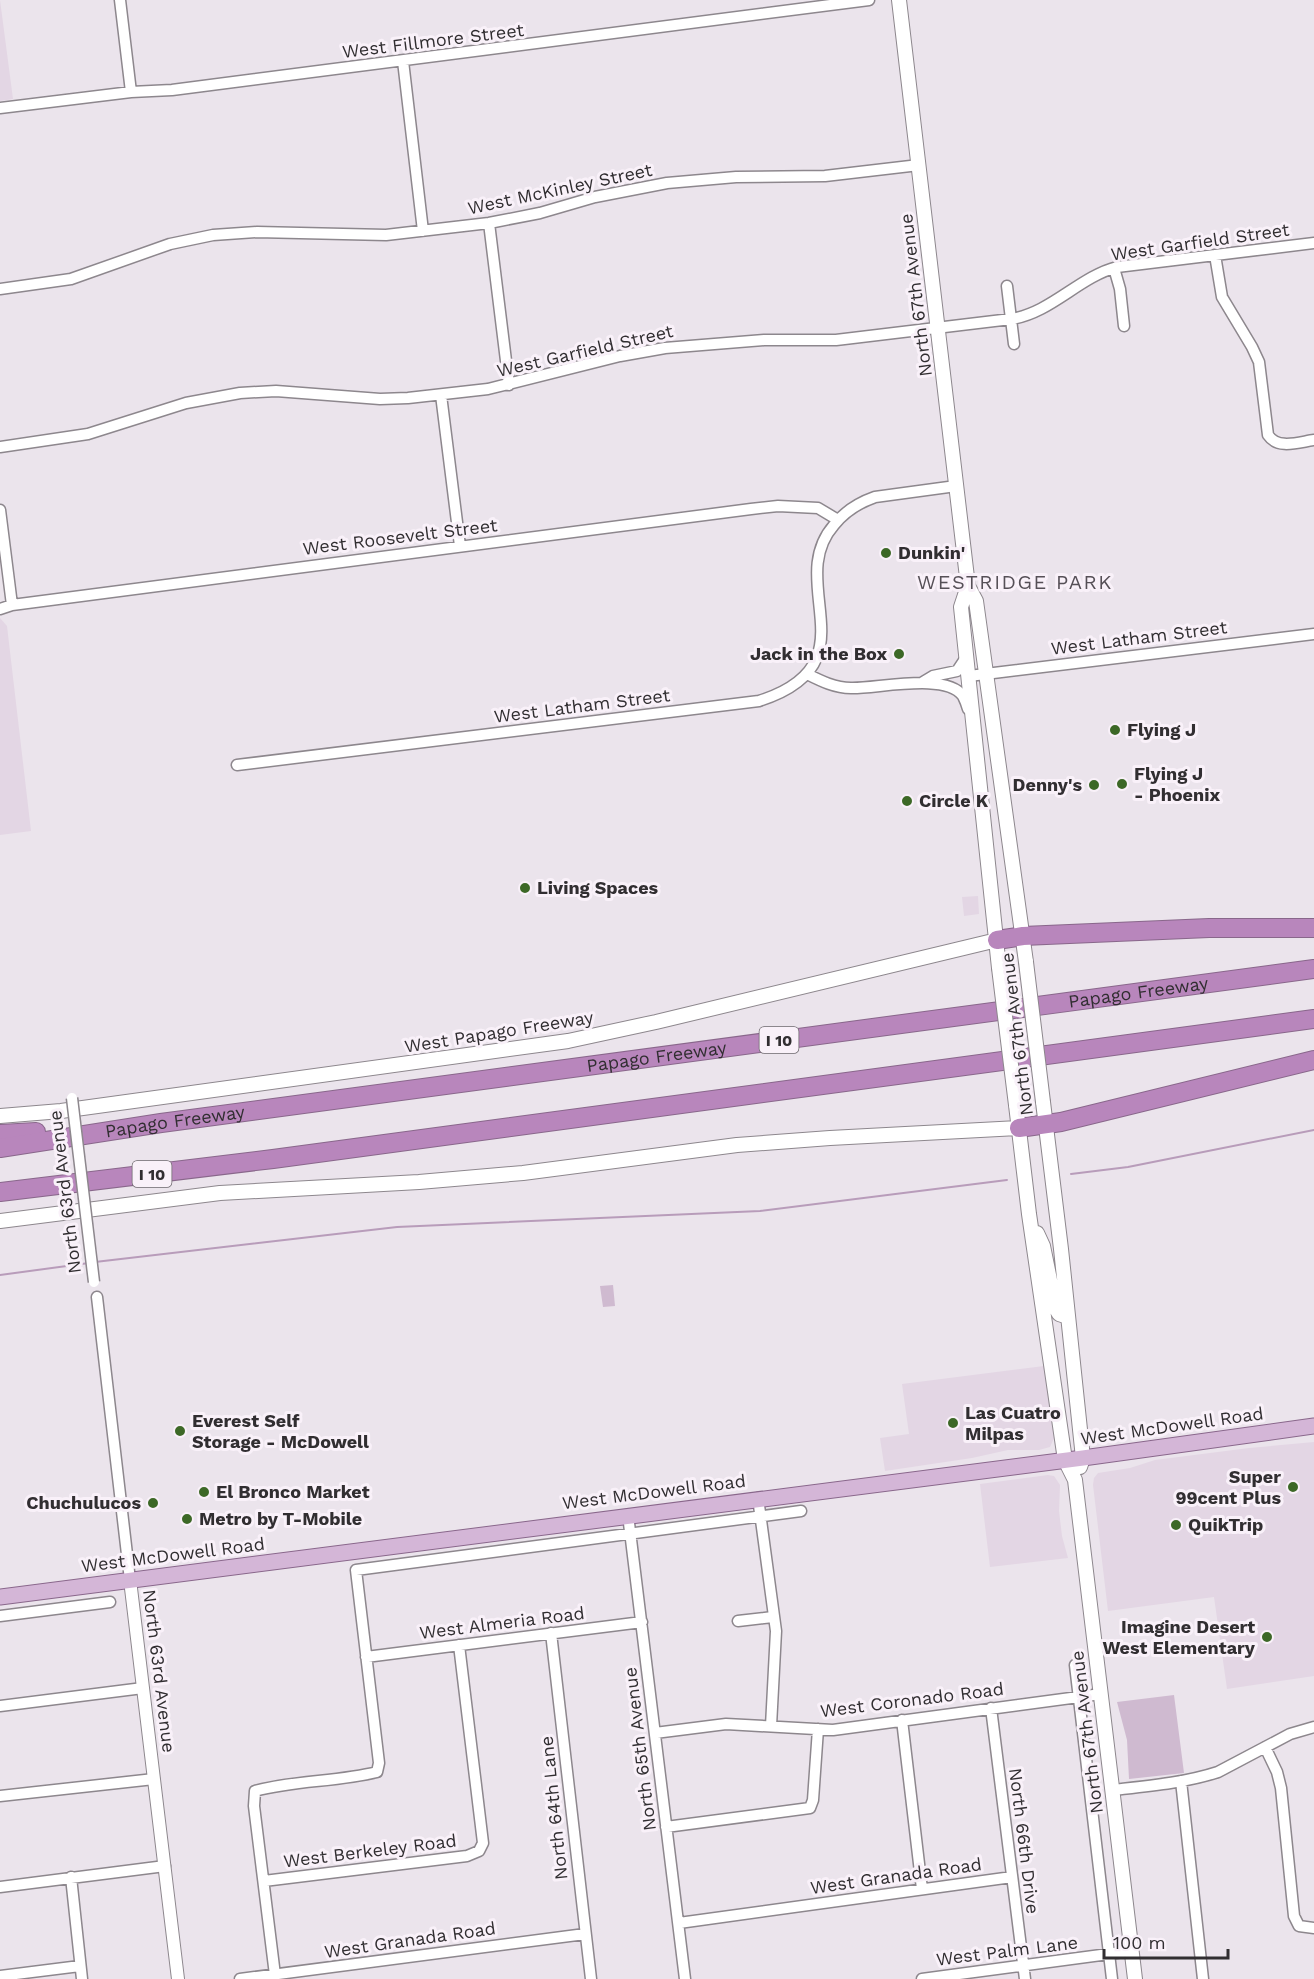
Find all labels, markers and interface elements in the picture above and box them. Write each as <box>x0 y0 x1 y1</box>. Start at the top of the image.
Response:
street label: West Fillmore Street <box>341 19 525 62</box>
street label: West McKinley Street <box>466 159 654 218</box>
street label: North 67th Avenue <box>895 212 936 378</box>
street label: West Garfield Street <box>1109 219 1291 264</box>
street label: West Garfield Street <box>495 320 675 381</box>
street label: West Roosevelt Street <box>301 514 499 559</box>
place label: Dunkin' <box>898 542 965 563</box>
marker: Dunkin' <box>879 546 893 560</box>
district label: WESTRIDGE PARK <box>917 570 1113 594</box>
street label: West Latham Street <box>1050 616 1229 659</box>
place label: Jack in the Box <box>750 643 887 664</box>
marker: Jack in the Box <box>892 647 906 661</box>
street label: West Latham Street <box>493 684 672 727</box>
place label: Flying J <box>1127 719 1196 740</box>
marker: Flying J <box>1108 723 1122 737</box>
place label: Flying J - Phoenix <box>1134 763 1220 805</box>
place label: Denny's <box>1013 774 1082 795</box>
marker: Flying J - Phoenix <box>1115 777 1129 791</box>
marker: Denny's <box>1087 778 1101 792</box>
place label: Circle K <box>919 790 989 811</box>
marker: Circle K <box>900 794 914 808</box>
place label: Living Spaces <box>537 877 659 898</box>
marker: Living Spaces <box>518 881 532 895</box>
street label: North 67th Avenue <box>996 951 1037 1117</box>
street label: Papago Freeway <box>1067 972 1210 1012</box>
street label: West Papago Freeway <box>403 1006 596 1057</box>
road number: I 10 <box>760 1027 798 1053</box>
street label: Papago Freeway <box>585 1036 729 1076</box>
street label: Papago Freeway <box>104 1101 247 1142</box>
street label: North 63rd Avenue <box>44 1109 85 1275</box>
road number: I 10 <box>132 1161 172 1187</box>
place label: Las Cuatro Milpas <box>965 1402 1061 1444</box>
street label: West McDowell Road <box>1079 1402 1265 1449</box>
place label: Everest Self Storage - McDowell <box>192 1410 369 1452</box>
marker: Las Cuatro Milpas <box>946 1416 960 1430</box>
marker: Everest Self Storage - McDowell <box>173 1424 187 1438</box>
place label: Super 99cent Plus <box>1175 1466 1281 1508</box>
street label: West McDowell Road <box>561 1470 747 1513</box>
marker: Super 99cent Plus <box>1286 1480 1300 1494</box>
place label: El Bronco Market <box>216 1481 370 1502</box>
marker: El Bronco Market <box>197 1485 211 1499</box>
place label: Chuchulucos <box>26 1492 141 1513</box>
marker: Chuchulucos <box>146 1496 160 1510</box>
place label: Metro by T-Mobile <box>199 1508 362 1529</box>
marker: Metro by T-Mobile <box>180 1512 194 1526</box>
place label: QuikTrip <box>1188 1514 1263 1535</box>
marker: QuikTrip <box>1169 1518 1183 1532</box>
street label: West McDowell Road <box>80 1533 266 1576</box>
street label: North 63rd Avenue <box>139 1588 180 1754</box>
street label: West Almeria Road <box>418 1602 586 1643</box>
place label: Imagine Desert West Elementary <box>1103 1616 1256 1658</box>
marker: Imagine Desert West Elementary <box>1260 1630 1274 1644</box>
street label: North 67th Avenue <box>1066 1649 1107 1815</box>
street label: North 65th Avenue <box>619 1666 660 1832</box>
street label: West Coronado Road <box>819 1678 1005 1721</box>
street label: North 64th Lane <box>535 1735 572 1881</box>
street label: North 66th Drive <box>1005 1767 1044 1915</box>
street label: West Berkeley Road <box>282 1829 458 1872</box>
street label: West Granada Road <box>809 1853 983 1898</box>
street label: West Granada Road <box>323 1917 497 1962</box>
scale bar <box>1104 1922 1228 1960</box>
street label: West Palm Lane <box>935 1931 1079 1970</box>
text: 100 m <box>1113 1932 1166 1953</box>

